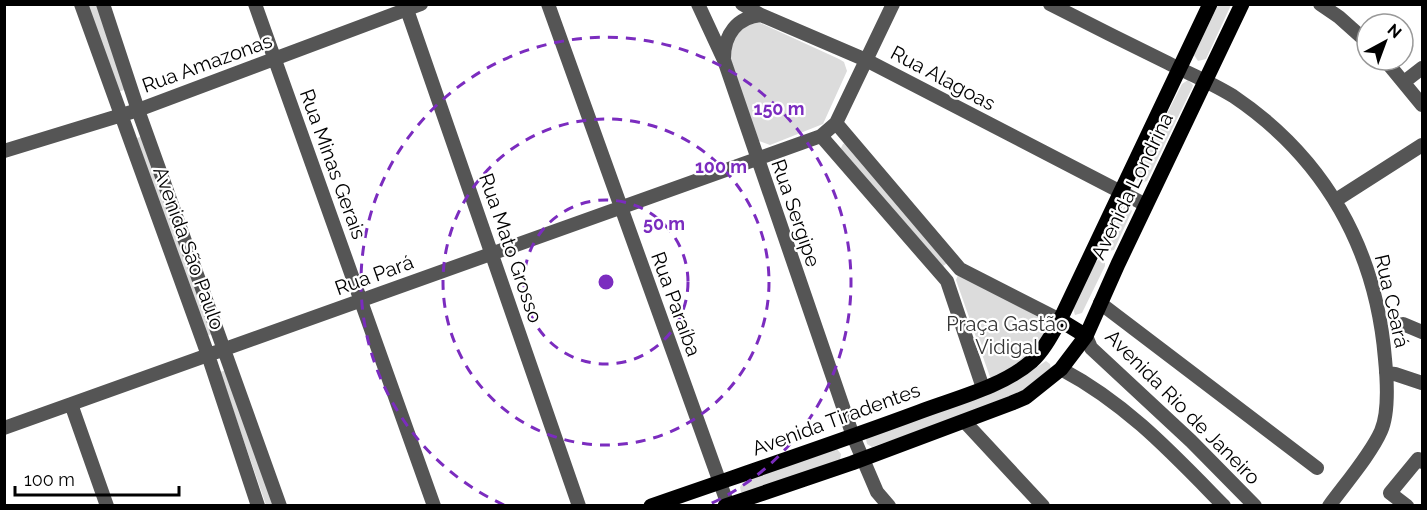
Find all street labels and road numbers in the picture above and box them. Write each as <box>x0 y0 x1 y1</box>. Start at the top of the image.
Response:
street label: Rua Amazonas <box>139 28 275 98</box>
street label: Rua Alagoas <box>887 40 999 116</box>
street label: Rua Minas Gerais <box>295 86 371 242</box>
street label: Avenida Londrina <box>1086 108 1178 264</box>
street label: Rua Sergipe <box>766 156 826 270</box>
street label: Avenida São Paulo <box>148 163 230 333</box>
street label: Rua Mato Grosso <box>474 170 548 326</box>
street label: Rua Paraíba <box>646 248 706 360</box>
street label: Rua Pará <box>331 250 417 300</box>
street label: Rua Ceará <box>1370 252 1414 350</box>
street label: Avenida Rio de Janeiro <box>1101 325 1265 489</box>
street label: Avenida Tiradentes <box>749 377 923 461</box>

